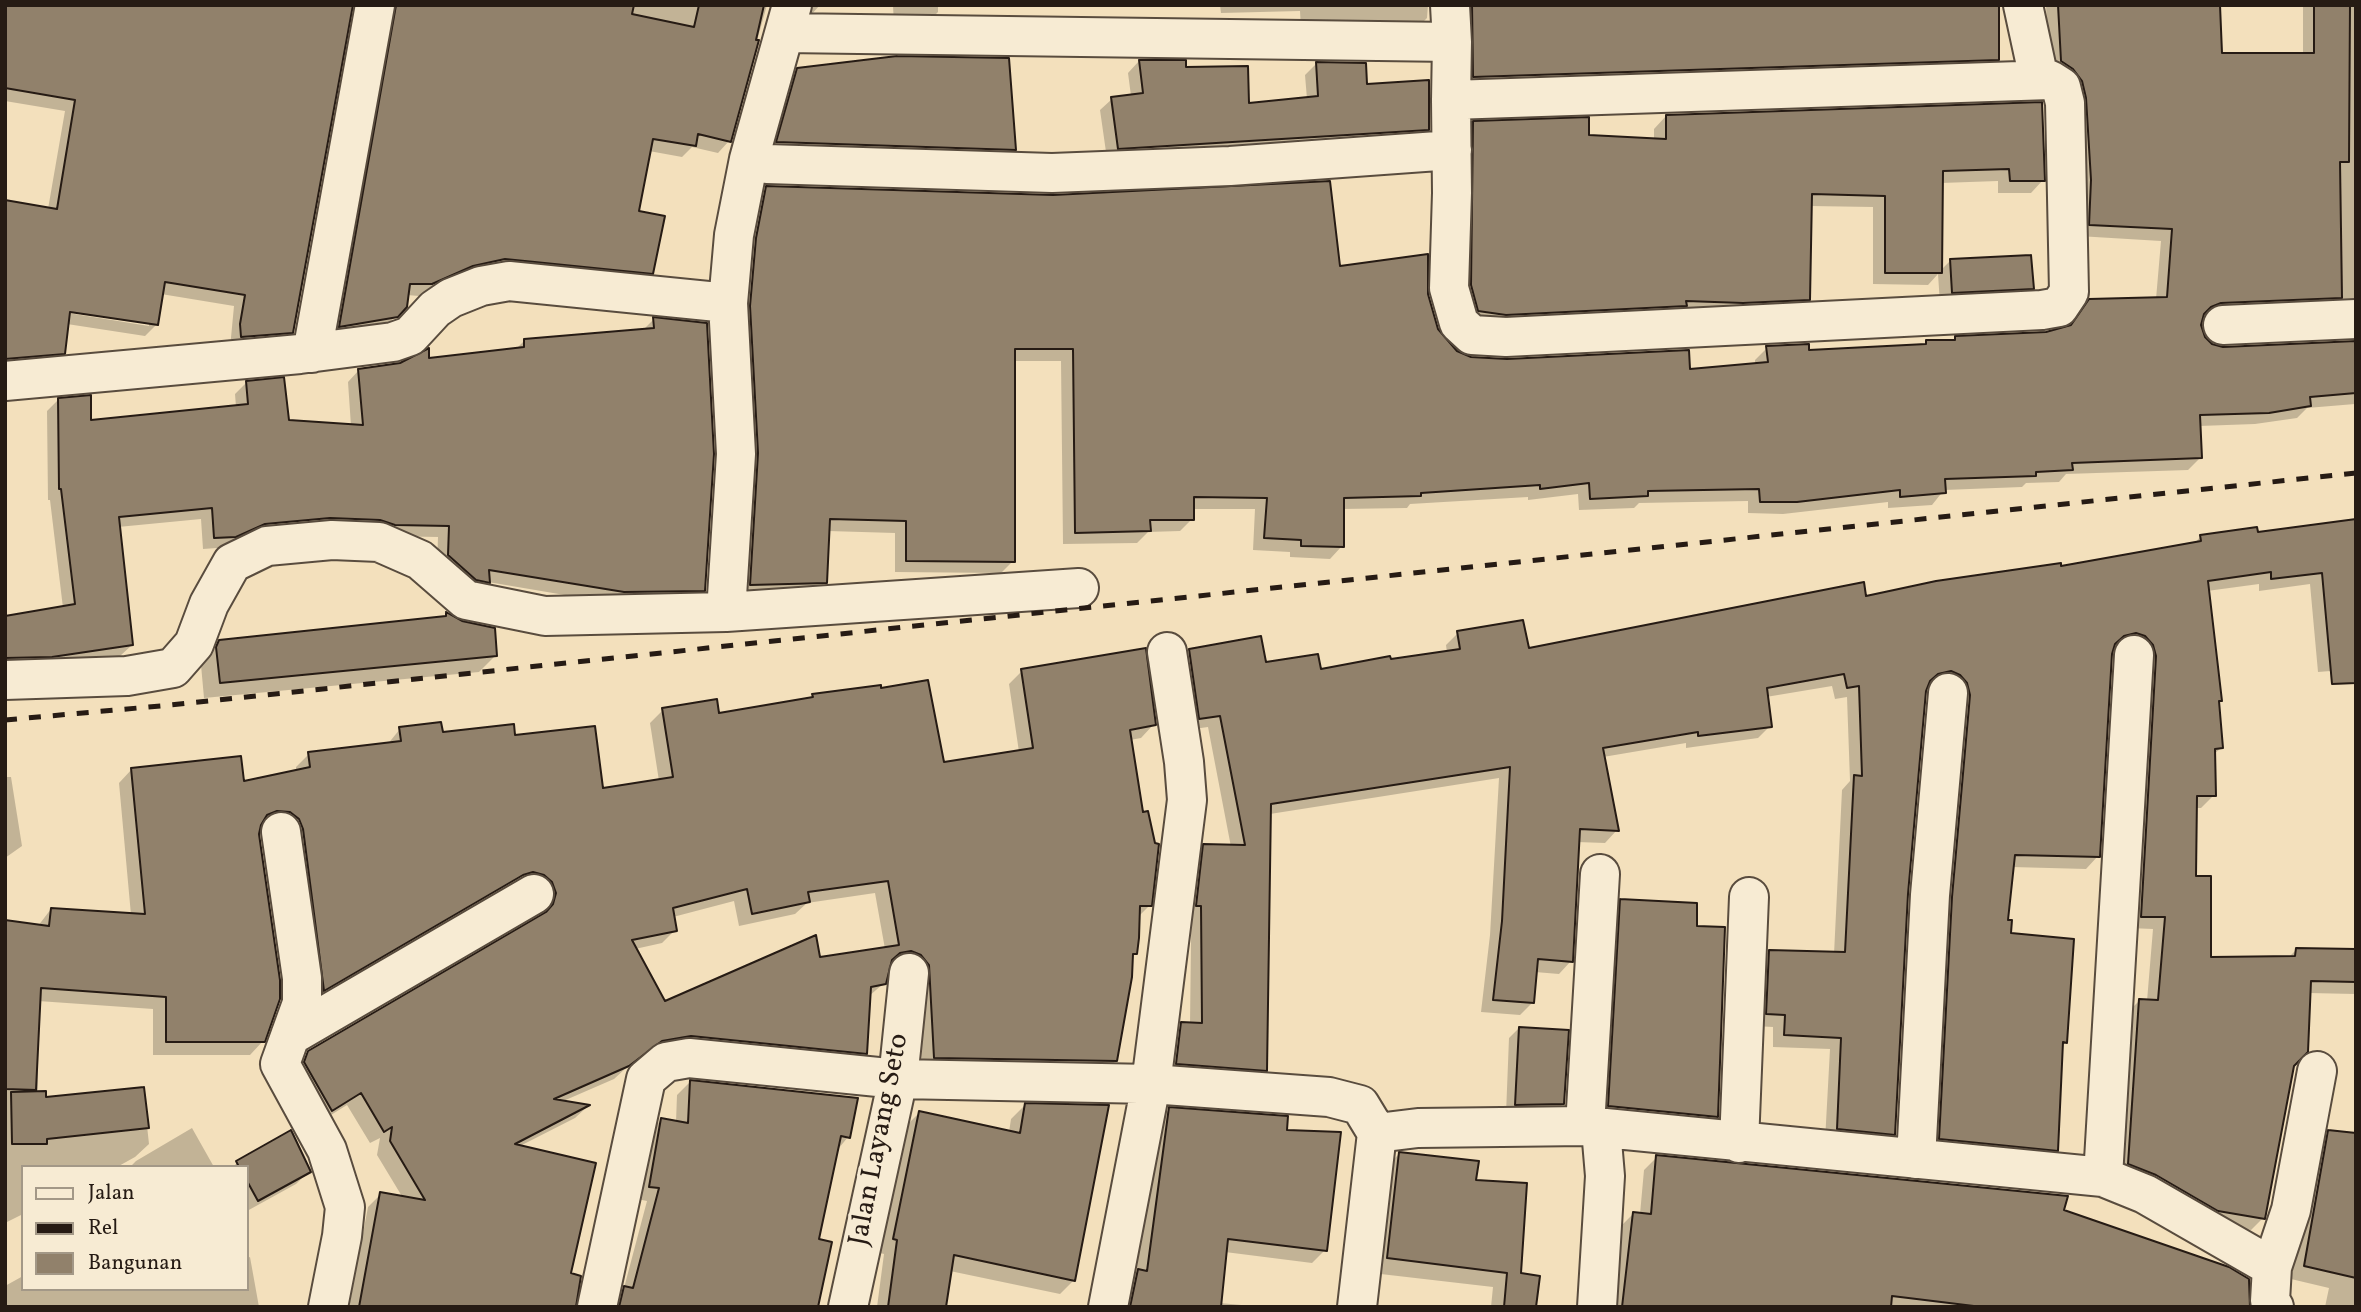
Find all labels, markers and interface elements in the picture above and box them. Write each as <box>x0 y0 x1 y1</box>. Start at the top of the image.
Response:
street label: Jalan Layang Seto <box>844 1031 918 1249</box>
legend <box>21 1165 248 1291</box>
text: Jalan <box>88 1179 135 1208</box>
text: Rel <box>88 1214 118 1243</box>
text: Bangunan <box>88 1249 182 1278</box>

